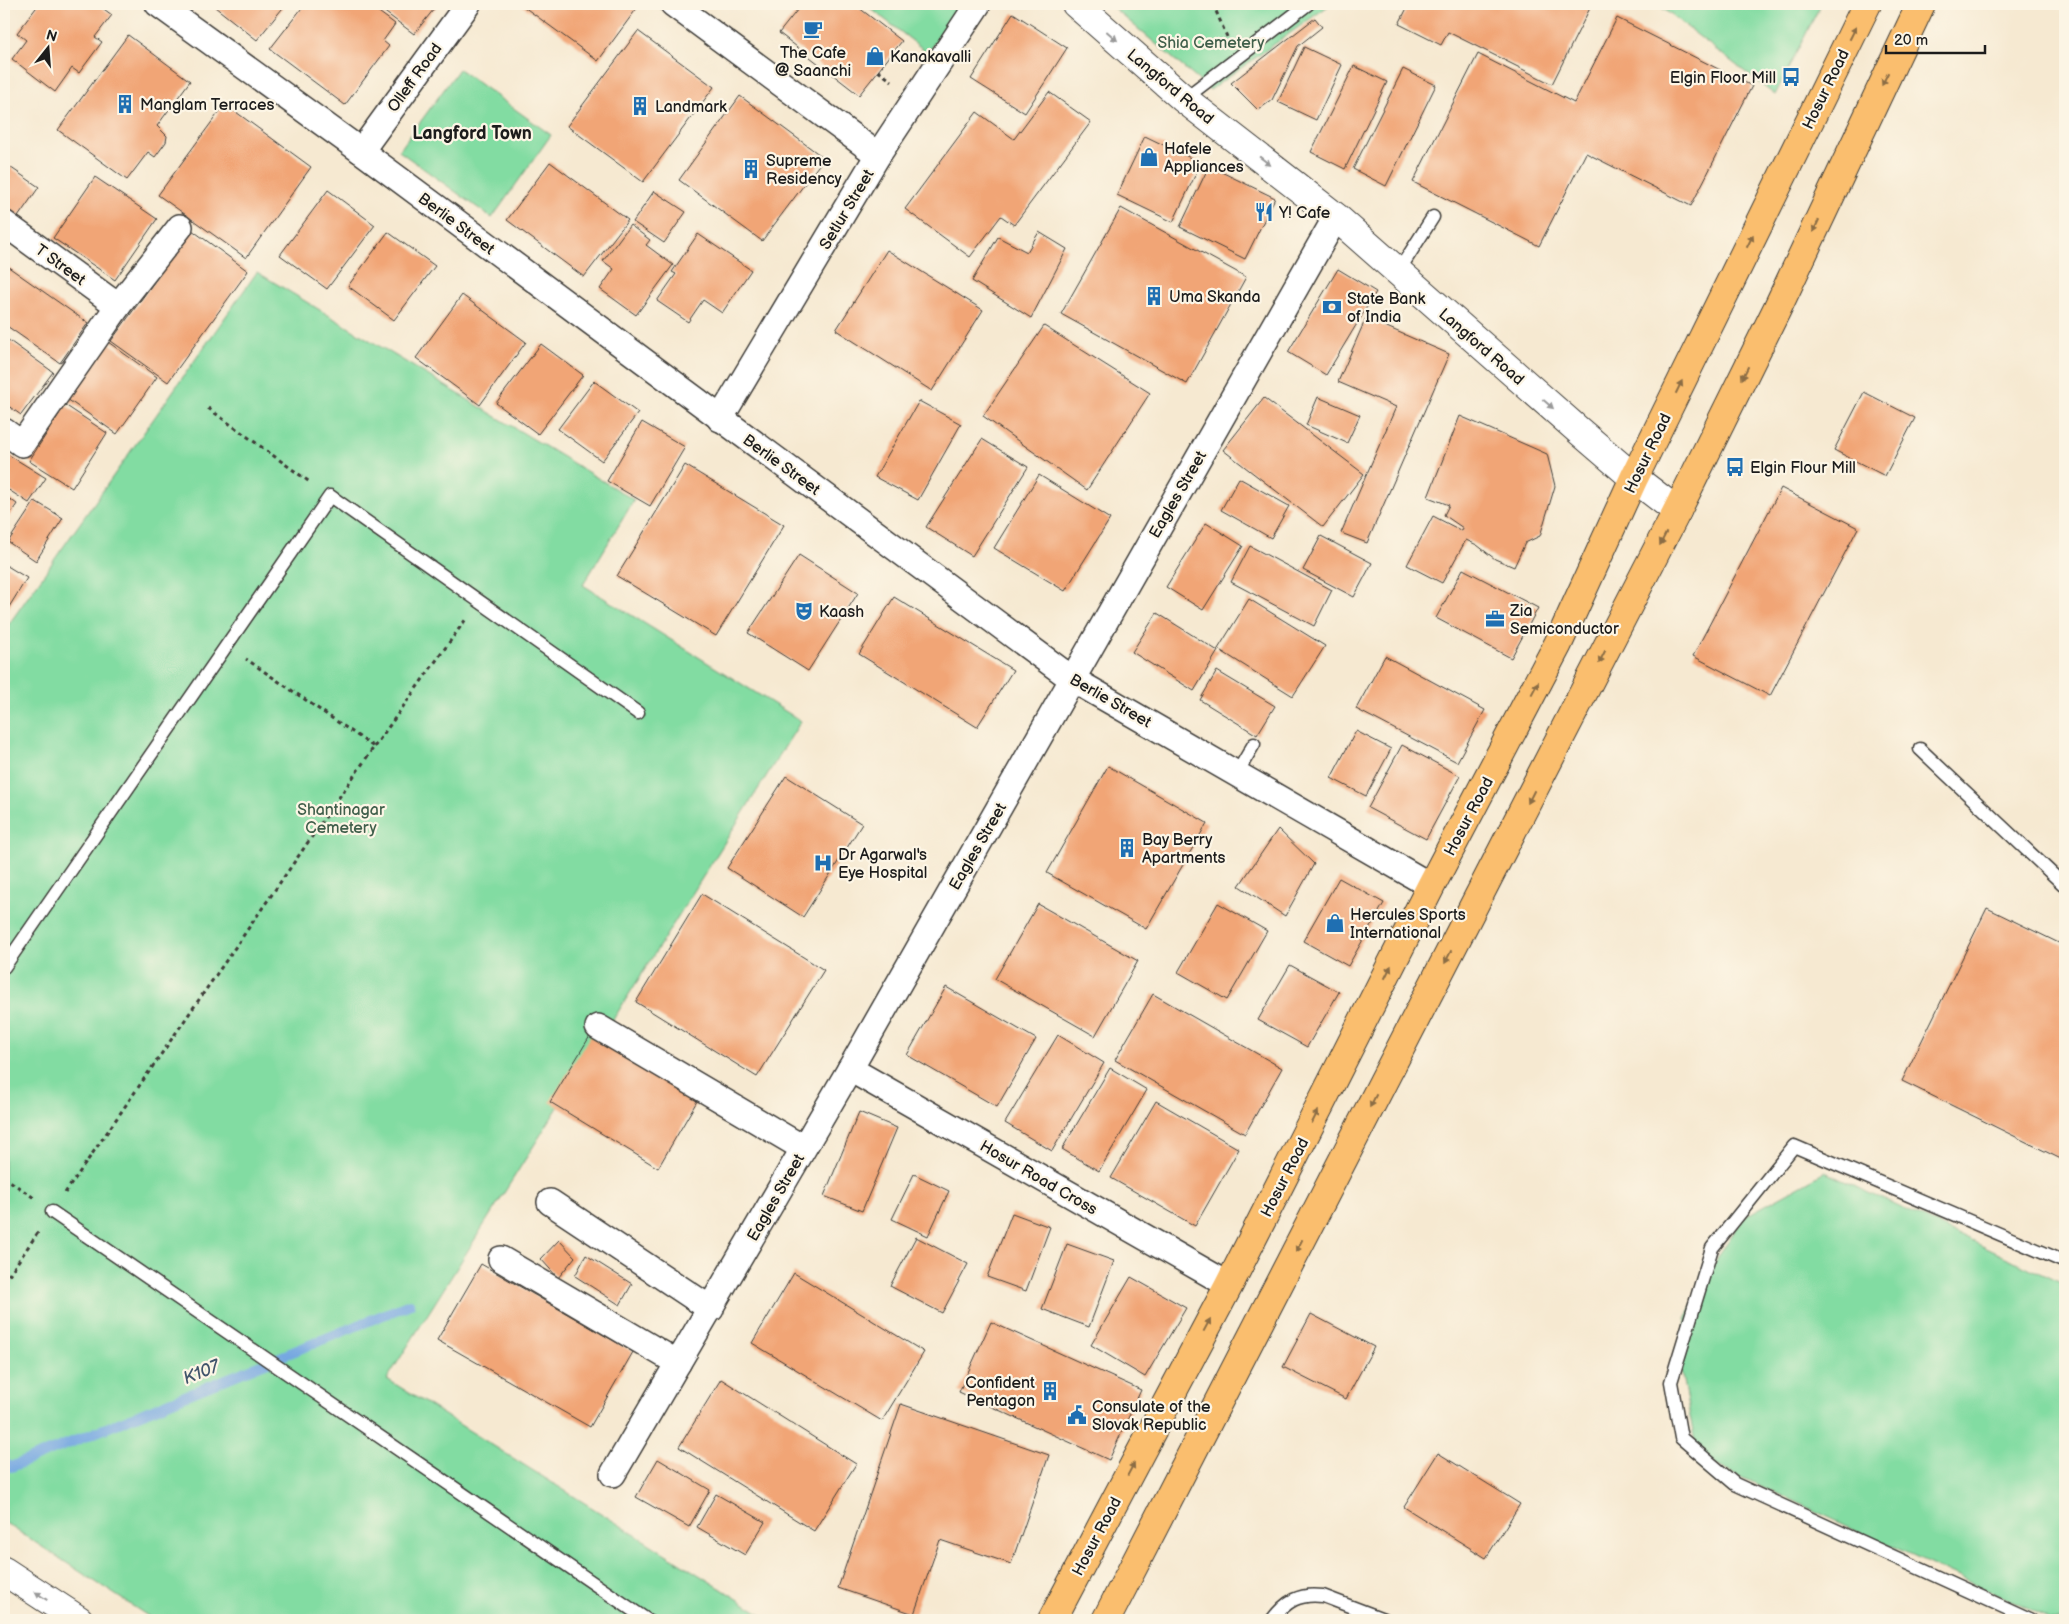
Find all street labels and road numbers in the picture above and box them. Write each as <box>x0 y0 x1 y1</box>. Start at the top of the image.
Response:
street label: Olleff Road <box>384 40 447 116</box>
street label: Langford Road <box>1123 45 1217 129</box>
street label: Hosur Road <box>1799 47 1854 133</box>
street label: Setlur Street <box>816 166 879 253</box>
street label: Berlie Street <box>414 189 498 259</box>
street label: T Street <box>31 241 89 290</box>
street label: Langford Road <box>1434 305 1528 389</box>
street label: Hosur Road <box>1621 411 1676 497</box>
street label: Berlie Street <box>739 431 824 500</box>
street label: Eagles Street <box>1146 448 1211 542</box>
street label: Berlie Street <box>1066 670 1154 732</box>
street label: Hosur Road <box>1441 774 1498 859</box>
street label: Eagles Street <box>946 800 1011 894</box>
street label: Hosur Road <box>1257 1135 1313 1220</box>
street label: Hosur Road Cross <box>976 1137 1100 1220</box>
street label: Eagles Street <box>744 1151 809 1245</box>
street label: Hosur Road <box>1069 1494 1126 1579</box>

